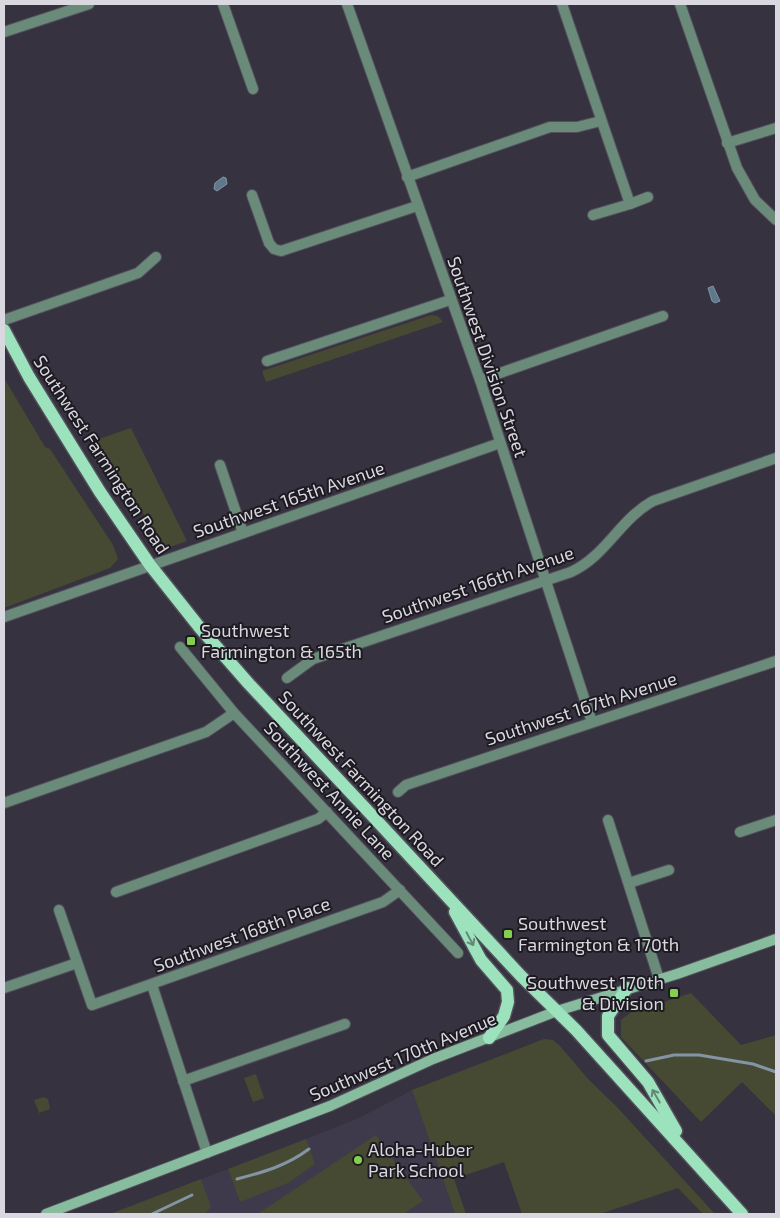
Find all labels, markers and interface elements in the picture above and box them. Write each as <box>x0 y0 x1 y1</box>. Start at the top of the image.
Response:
street label: Southwest Division Street <box>443 253 533 460</box>
street label: Southwest Farmington Road <box>29 351 174 558</box>
street label: Southwest 165th Avenue <box>190 456 387 542</box>
street label: Southwest 166th Avenue <box>379 541 576 627</box>
place label: Southwest Farmington & 165th <box>201 619 362 662</box>
marker: Southwest Farmington & 165th <box>185 635 197 647</box>
street label: Southwest 167th Avenue <box>482 667 679 749</box>
street label: Southwest Farmington Road <box>274 686 449 871</box>
street label: Southwest Annie Lane <box>260 716 400 864</box>
street label: Southwest 168th Place <box>150 892 333 976</box>
place label: Southwest Farmington & 170th <box>518 912 679 955</box>
marker: Southwest Farmington & 170th <box>502 928 514 940</box>
one-way arrow <box>466 931 475 946</box>
place label: Southwest 170th & Division <box>527 971 664 1014</box>
marker: Southwest 170th & Division <box>668 987 680 999</box>
street label: Southwest 170th Avenue <box>306 1007 499 1105</box>
one-way arrow <box>650 1089 660 1103</box>
place label: Aloha-Huber Park School <box>368 1138 473 1181</box>
marker: Aloha-Huber Park School <box>352 1154 364 1166</box>

